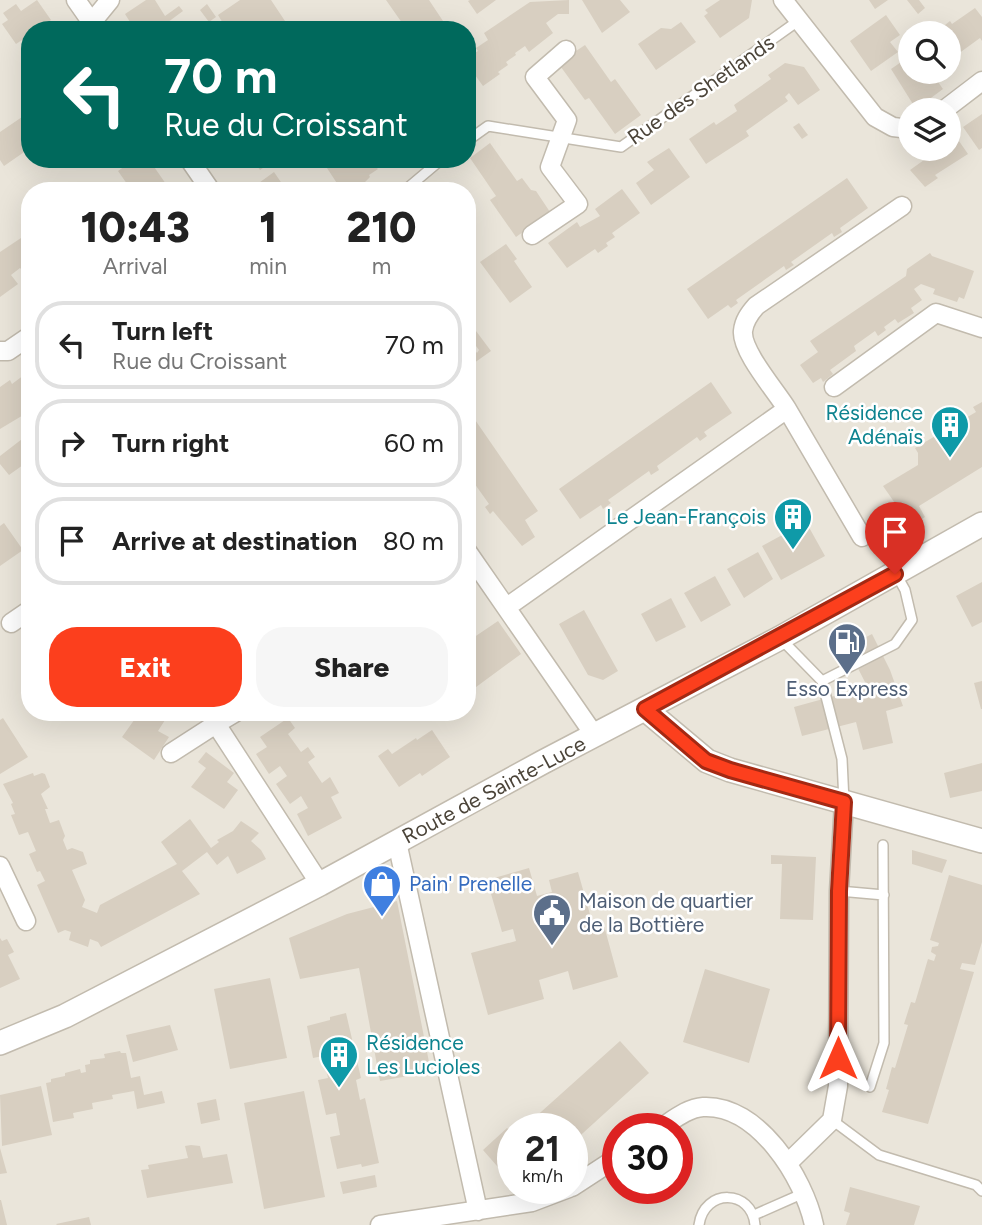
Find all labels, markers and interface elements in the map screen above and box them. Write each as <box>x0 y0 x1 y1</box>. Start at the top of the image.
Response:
map controls <box>898 21 961 161</box>
button: search <box>898 21 961 84</box>
street label: Rue des Shetlands <box>623 30 779 150</box>
text: 70 m <box>164 46 277 105</box>
icon: left <box>49 49 140 140</box>
button: layers <box>898 98 961 161</box>
text: Rue du Croissant <box>164 106 408 144</box>
text: 10:43 <box>80 202 190 253</box>
text: 1 <box>259 202 277 253</box>
text: 210 <box>347 202 416 253</box>
text: Arrival <box>103 252 168 280</box>
text: min <box>249 252 287 280</box>
text: m <box>372 252 391 280</box>
text: Turn left <box>112 315 213 347</box>
icon: left <box>53 326 91 364</box>
text: 70 m <box>385 329 444 361</box>
text: Rue du Croissant <box>112 347 287 375</box>
place label: Résidence Adénaïs <box>825 400 923 449</box>
building icon: Résidence Adénaïs <box>929 404 971 459</box>
icon: right <box>53 424 91 462</box>
text: Turn right <box>112 427 229 459</box>
text: 60 m <box>384 427 444 459</box>
building icon: Le Jean-François <box>772 496 814 551</box>
pin <box>865 502 925 574</box>
place label: Le Jean-François <box>606 504 766 529</box>
icon: arrive <box>876 513 914 551</box>
icon: arrive <box>53 522 91 560</box>
text: Arrive at destination <box>112 525 357 557</box>
text: 80 m <box>383 525 444 557</box>
fuel station icon: Esso Express <box>826 621 868 676</box>
button: Exit <box>49 627 242 707</box>
button: Share <box>256 627 448 707</box>
place label: Esso Express <box>786 676 908 701</box>
street label: Route de Sainte-Luce <box>398 731 590 849</box>
shop icon: Pain' Prenelle <box>361 863 403 918</box>
place label: Pain' Prenelle <box>409 871 532 896</box>
place label: Maison de quartier de la Bottière <box>579 888 753 937</box>
public building icon: Maison de quartier de la Bottière <box>531 892 573 947</box>
position arrow <box>801 1021 875 1095</box>
place label: Résidence Les Lucioles <box>366 1030 480 1079</box>
building icon: Résidence Les Lucioles <box>318 1034 360 1089</box>
speed limit sign: 30 <box>602 1113 693 1204</box>
text: 21 <box>525 1128 560 1170</box>
text: km/h <box>522 1165 563 1187</box>

